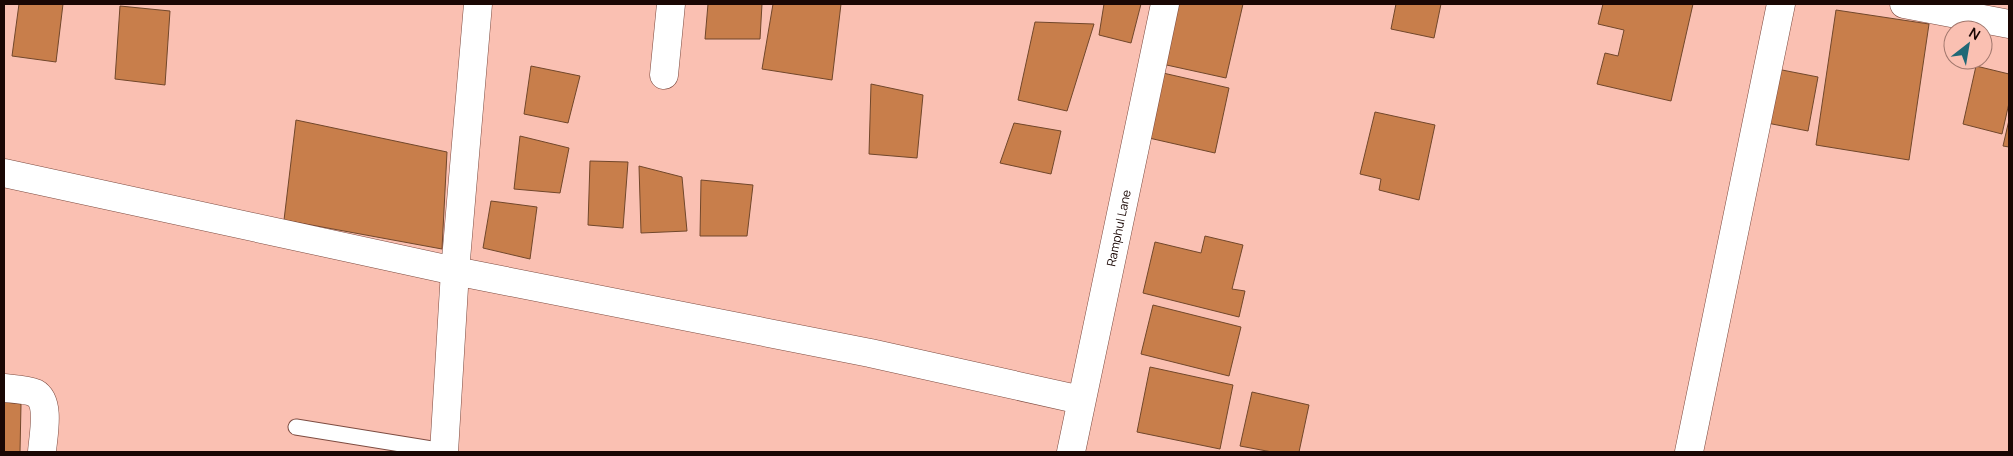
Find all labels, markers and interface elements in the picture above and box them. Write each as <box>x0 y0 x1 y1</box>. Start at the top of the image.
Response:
north arrow <box>1943 20 1993 70</box>
text: N <box>1966 23 1984 44</box>
street label: Ramphul Lane <box>1102 188 1134 268</box>

